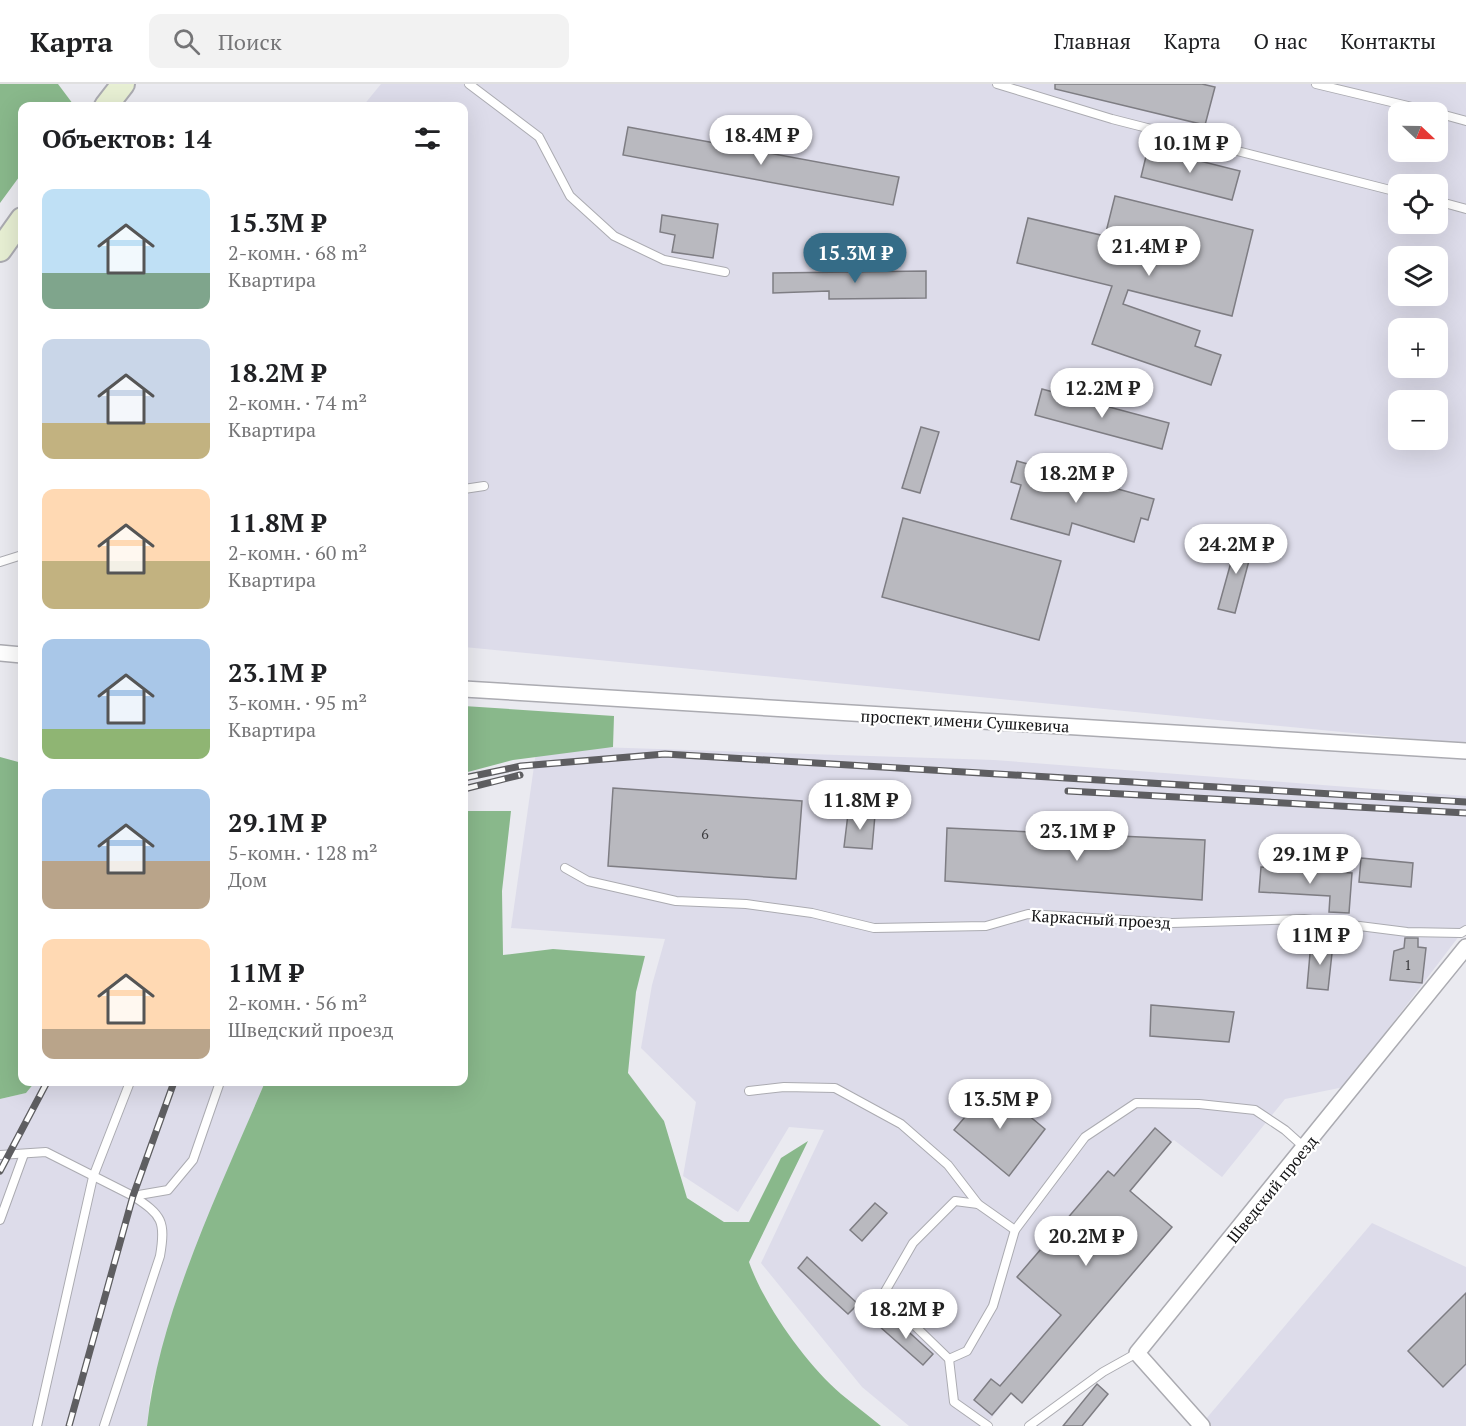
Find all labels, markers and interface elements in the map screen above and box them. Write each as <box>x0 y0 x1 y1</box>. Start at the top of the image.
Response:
search box <box>149 14 569 68</box>
text: Карта <box>30 23 113 60</box>
icon: search <box>170 25 203 58</box>
text: Поиск <box>218 27 282 56</box>
text: Главная <box>1054 27 1131 55</box>
text: Карта <box>1164 27 1221 55</box>
text: О нас <box>1254 27 1307 55</box>
text: Контакты <box>1340 27 1436 55</box>
north arrow <box>1388 102 1448 162</box>
map controls <box>1388 102 1448 450</box>
pin: 18.4M ₽ <box>706 115 816 166</box>
text: Объектов: 14 <box>42 121 212 155</box>
text: 18.4M ₽ <box>723 121 799 148</box>
icon: filters <box>411 122 444 155</box>
pin: 10.1M ₽ <box>1135 123 1245 174</box>
text: 10.1M ₽ <box>1152 129 1228 156</box>
button: locate <box>1388 174 1448 234</box>
text: 15.3M ₽ <box>228 205 326 239</box>
icon: home <box>90 213 162 285</box>
pin: 21.4M ₽ <box>1094 226 1204 277</box>
text: 21.4M ₽ <box>1111 232 1187 259</box>
pin: 15.3M ₽ <box>800 233 910 284</box>
text: 2-комн. · 68 m² <box>228 239 367 266</box>
text: 15.3M ₽ <box>817 239 893 266</box>
button: layers <box>1388 246 1448 306</box>
text: Квартира <box>228 266 316 293</box>
button: + <box>1388 318 1448 378</box>
text: 18.2M ₽ <box>228 355 326 389</box>
icon: home <box>90 363 162 435</box>
pin: 12.2M ₽ <box>1047 368 1157 419</box>
text: 12.2M ₽ <box>1064 374 1140 401</box>
text: 2-комн. · 74 m² <box>228 389 367 416</box>
button: − <box>1388 390 1448 450</box>
text: Квартира <box>228 416 316 443</box>
pin: 18.2M ₽ <box>1021 453 1131 504</box>
text: 18.2M ₽ <box>1038 459 1114 486</box>
text: 11.8M ₽ <box>228 505 326 539</box>
icon: home <box>90 513 162 585</box>
pin: 24.2M ₽ <box>1181 524 1291 575</box>
text: 24.2M ₽ <box>1198 530 1274 557</box>
text: 2-комн. · 60 m² <box>228 539 367 566</box>
text: Квартира <box>228 566 316 593</box>
text: 23.1M ₽ <box>228 655 326 689</box>
icon: home <box>90 663 162 735</box>
text: 3-комн. · 95 m² <box>228 689 367 716</box>
street label: проспект имени Сушкевича <box>860 705 1070 737</box>
text: Квартира <box>228 716 316 743</box>
pin: 11.8M ₽ <box>805 780 915 831</box>
text: 11.8M ₽ <box>822 786 898 813</box>
text: 29.1M ₽ <box>228 805 326 839</box>
pin: 23.1M ₽ <box>1022 811 1132 862</box>
icon: home <box>90 813 162 885</box>
text: 23.1M ₽ <box>1039 817 1115 844</box>
house number: 6 <box>701 824 709 843</box>
pin: 29.1M ₽ <box>1255 834 1365 885</box>
text: 5-комн. · 128 m² <box>228 839 378 866</box>
text: 29.1M ₽ <box>1272 840 1348 867</box>
text: Дом <box>228 866 267 893</box>
street label: Каркасный проезд <box>1031 904 1171 934</box>
pin: 11M ₽ <box>1278 915 1362 966</box>
text: 11M ₽ <box>1291 921 1349 948</box>
text: 11M ₽ <box>228 955 303 989</box>
house number: 1 <box>1404 955 1412 974</box>
icon: home <box>90 963 162 1035</box>
text: 2-комн. · 56 m² <box>228 989 367 1016</box>
text: Шведский проезд <box>228 1016 393 1043</box>
pin: 13.5M ₽ <box>945 1079 1055 1130</box>
text: 13.5M ₽ <box>962 1085 1038 1112</box>
street label: Шведский проезд <box>1222 1131 1322 1247</box>
pin: 20.2M ₽ <box>1031 1216 1141 1267</box>
text: 20.2M ₽ <box>1048 1222 1124 1249</box>
pin: 18.2M ₽ <box>851 1289 961 1340</box>
text: 18.2M ₽ <box>868 1295 944 1322</box>

